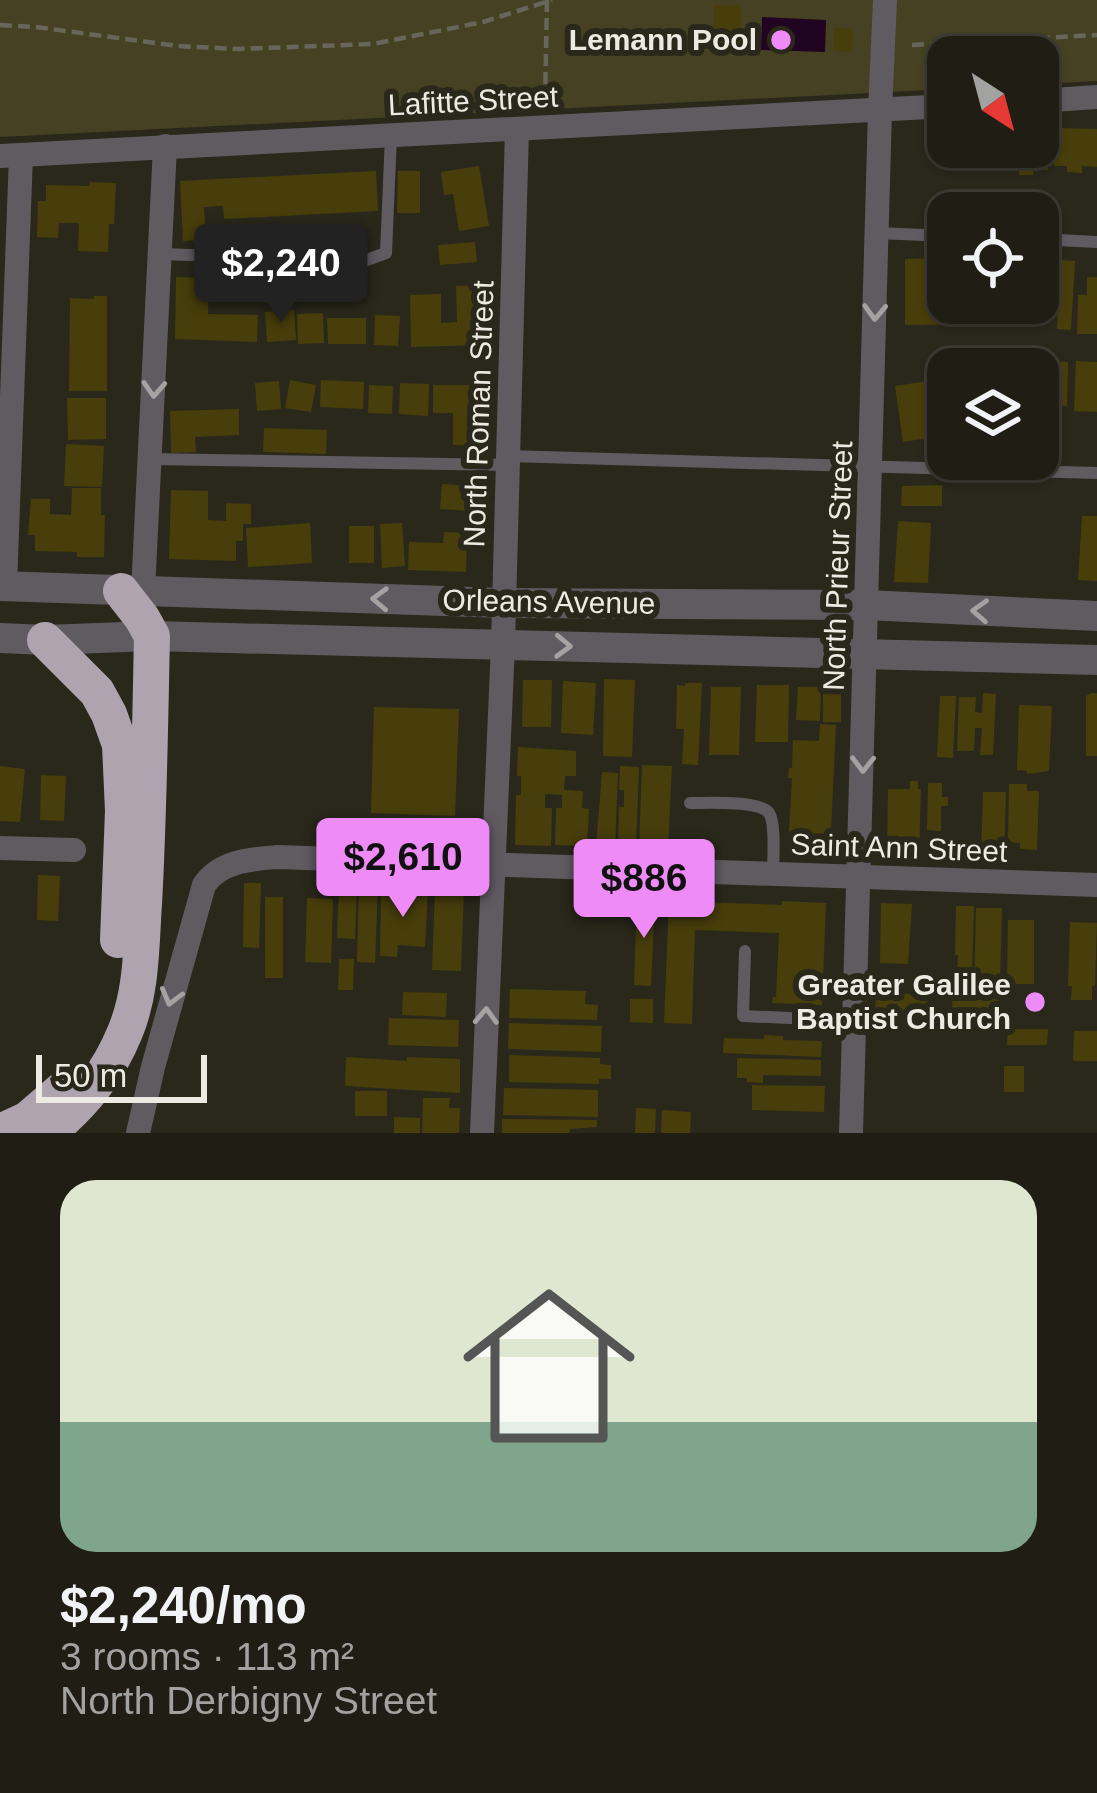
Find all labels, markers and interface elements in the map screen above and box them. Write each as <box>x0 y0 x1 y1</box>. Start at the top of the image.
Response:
place label: Lemann Pool <box>569 23 757 56</box>
marker: Lemann Pool <box>768 27 794 53</box>
north arrow <box>927 36 1059 168</box>
map controls <box>927 36 1059 480</box>
street label: Lafitte Street <box>387 80 559 121</box>
button: locate <box>927 192 1059 324</box>
pin: $2,240 <box>183 224 379 326</box>
text: $2,240 <box>221 241 341 284</box>
street label: North Roman Street <box>457 279 500 548</box>
one-way arrow <box>862 303 888 322</box>
button: layers <box>927 348 1059 480</box>
one-way arrow <box>141 380 167 399</box>
street label: North Prieur Street <box>817 440 858 692</box>
street label: Orleans Avenue <box>442 583 656 620</box>
one-way arrow <box>370 586 389 612</box>
one-way arrow <box>970 598 989 624</box>
one-way arrow <box>554 633 573 659</box>
one-way arrow <box>850 755 876 774</box>
pin: $2,610 <box>305 818 501 920</box>
street label: Saint Ann Street <box>790 827 1009 868</box>
text: $2,610 <box>343 835 463 878</box>
pin: $886 <box>573 839 715 941</box>
text: $886 <box>601 856 687 899</box>
place label: Greater Galilee Baptist Church <box>796 968 1011 1035</box>
one-way arrow <box>161 986 186 1006</box>
marker: Greater Galilee Baptist Church <box>1022 989 1048 1015</box>
one-way arrow <box>473 1006 499 1025</box>
scale bar <box>36 1049 207 1102</box>
text: 50 m <box>54 1057 127 1094</box>
icon: home <box>441 1258 657 1474</box>
text: $2,240/mo <box>60 1577 307 1634</box>
text: 3 rooms · 113 m² <box>60 1635 354 1678</box>
text: North Derbigny Street <box>60 1679 437 1722</box>

